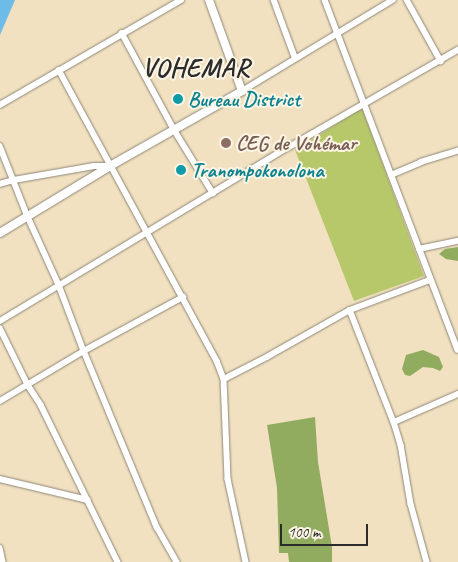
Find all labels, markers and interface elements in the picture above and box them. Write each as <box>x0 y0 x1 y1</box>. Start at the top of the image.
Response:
district label: VOHEMAR <box>142 52 250 84</box>
place label: Bureau District <box>188 86 300 112</box>
marker: Bureau District <box>172 93 184 105</box>
place label: CEG de Vohémar <box>236 130 356 156</box>
marker: CEG de Vohémar <box>220 137 232 149</box>
place label: Tranompokonolona <box>191 157 324 183</box>
marker: Tranompokonolona <box>175 164 187 176</box>
scale bar <box>283 514 370 546</box>
text: 100 m <box>288 523 320 542</box>

